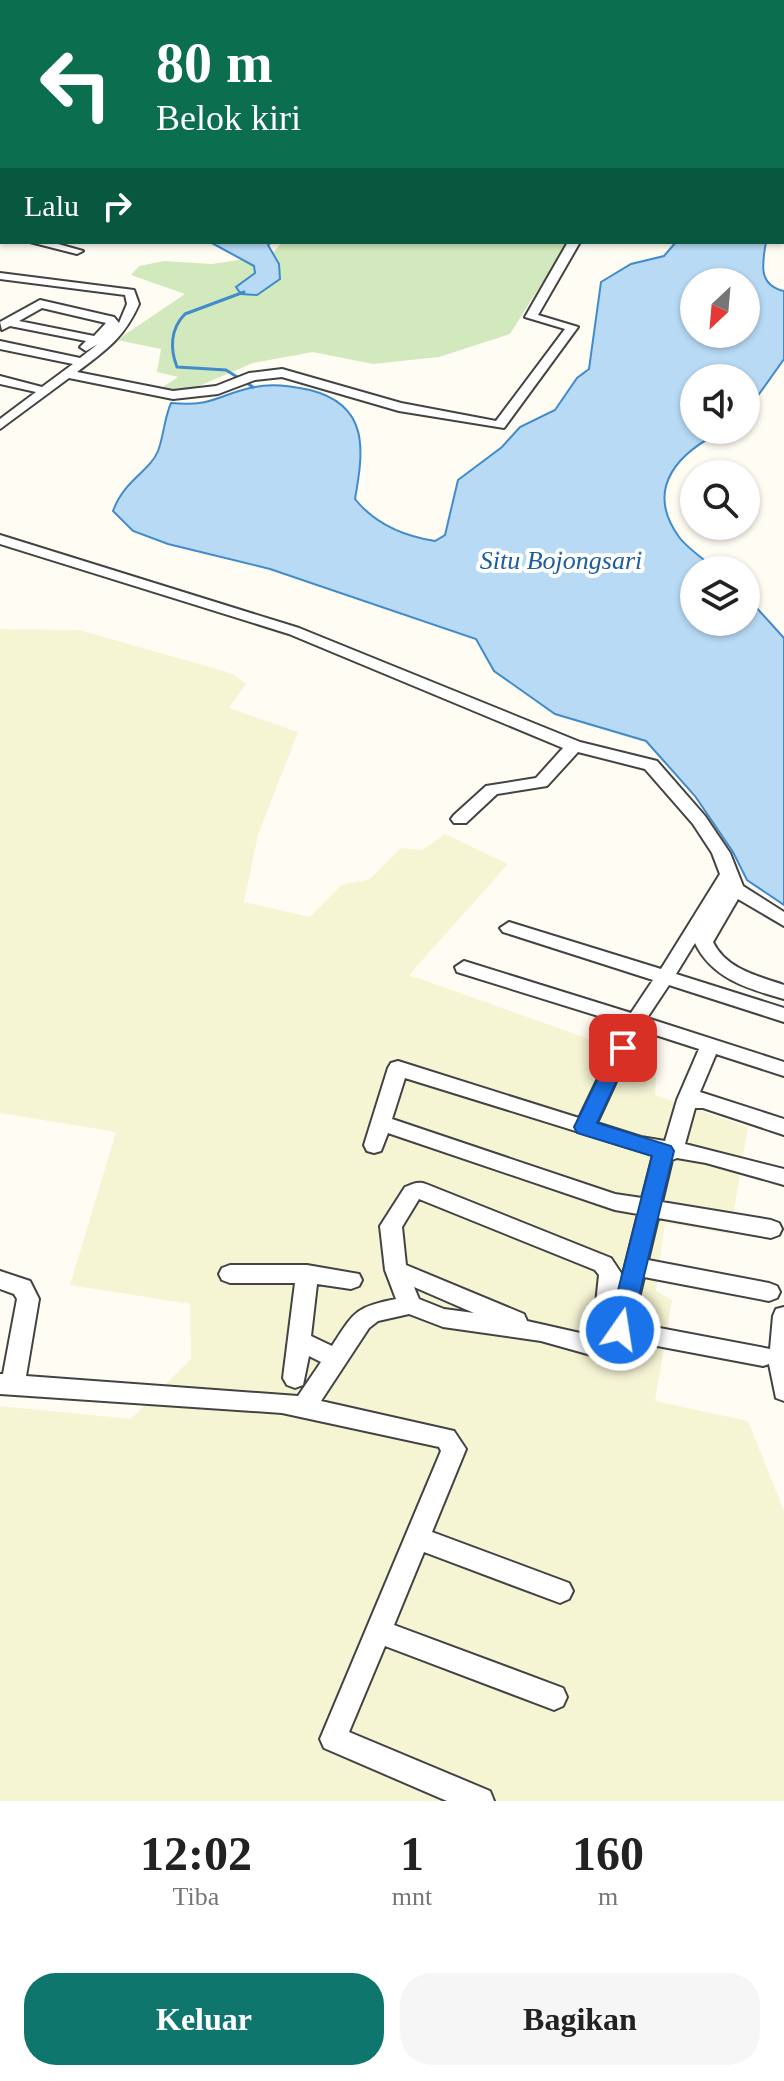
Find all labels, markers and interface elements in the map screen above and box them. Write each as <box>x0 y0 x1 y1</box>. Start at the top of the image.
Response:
icon: left <box>24 32 128 136</box>
text: 80 m <box>156 32 273 94</box>
text: Belok kiri <box>156 98 301 138</box>
icon: right <box>95 184 139 228</box>
text: Lalu <box>24 189 79 222</box>
north arrow <box>680 268 760 348</box>
map controls <box>680 268 760 636</box>
button: sound <box>680 364 760 444</box>
button: search <box>680 460 760 540</box>
water label: Situ Bojongsari <box>480 546 642 575</box>
button: layers <box>680 556 760 636</box>
pin <box>589 1014 657 1082</box>
icon: arrive <box>601 1026 645 1070</box>
position arrow <box>578 1288 662 1372</box>
text: 12:02 <box>140 1827 252 1880</box>
text: 1 <box>400 1827 424 1880</box>
text: 160 <box>572 1827 644 1880</box>
text: Tiba <box>173 1882 219 1911</box>
text: mnt <box>392 1882 432 1911</box>
text: m <box>598 1882 618 1911</box>
button: Keluar <box>24 1973 384 2065</box>
button: Bagikan <box>400 1973 760 2065</box>

